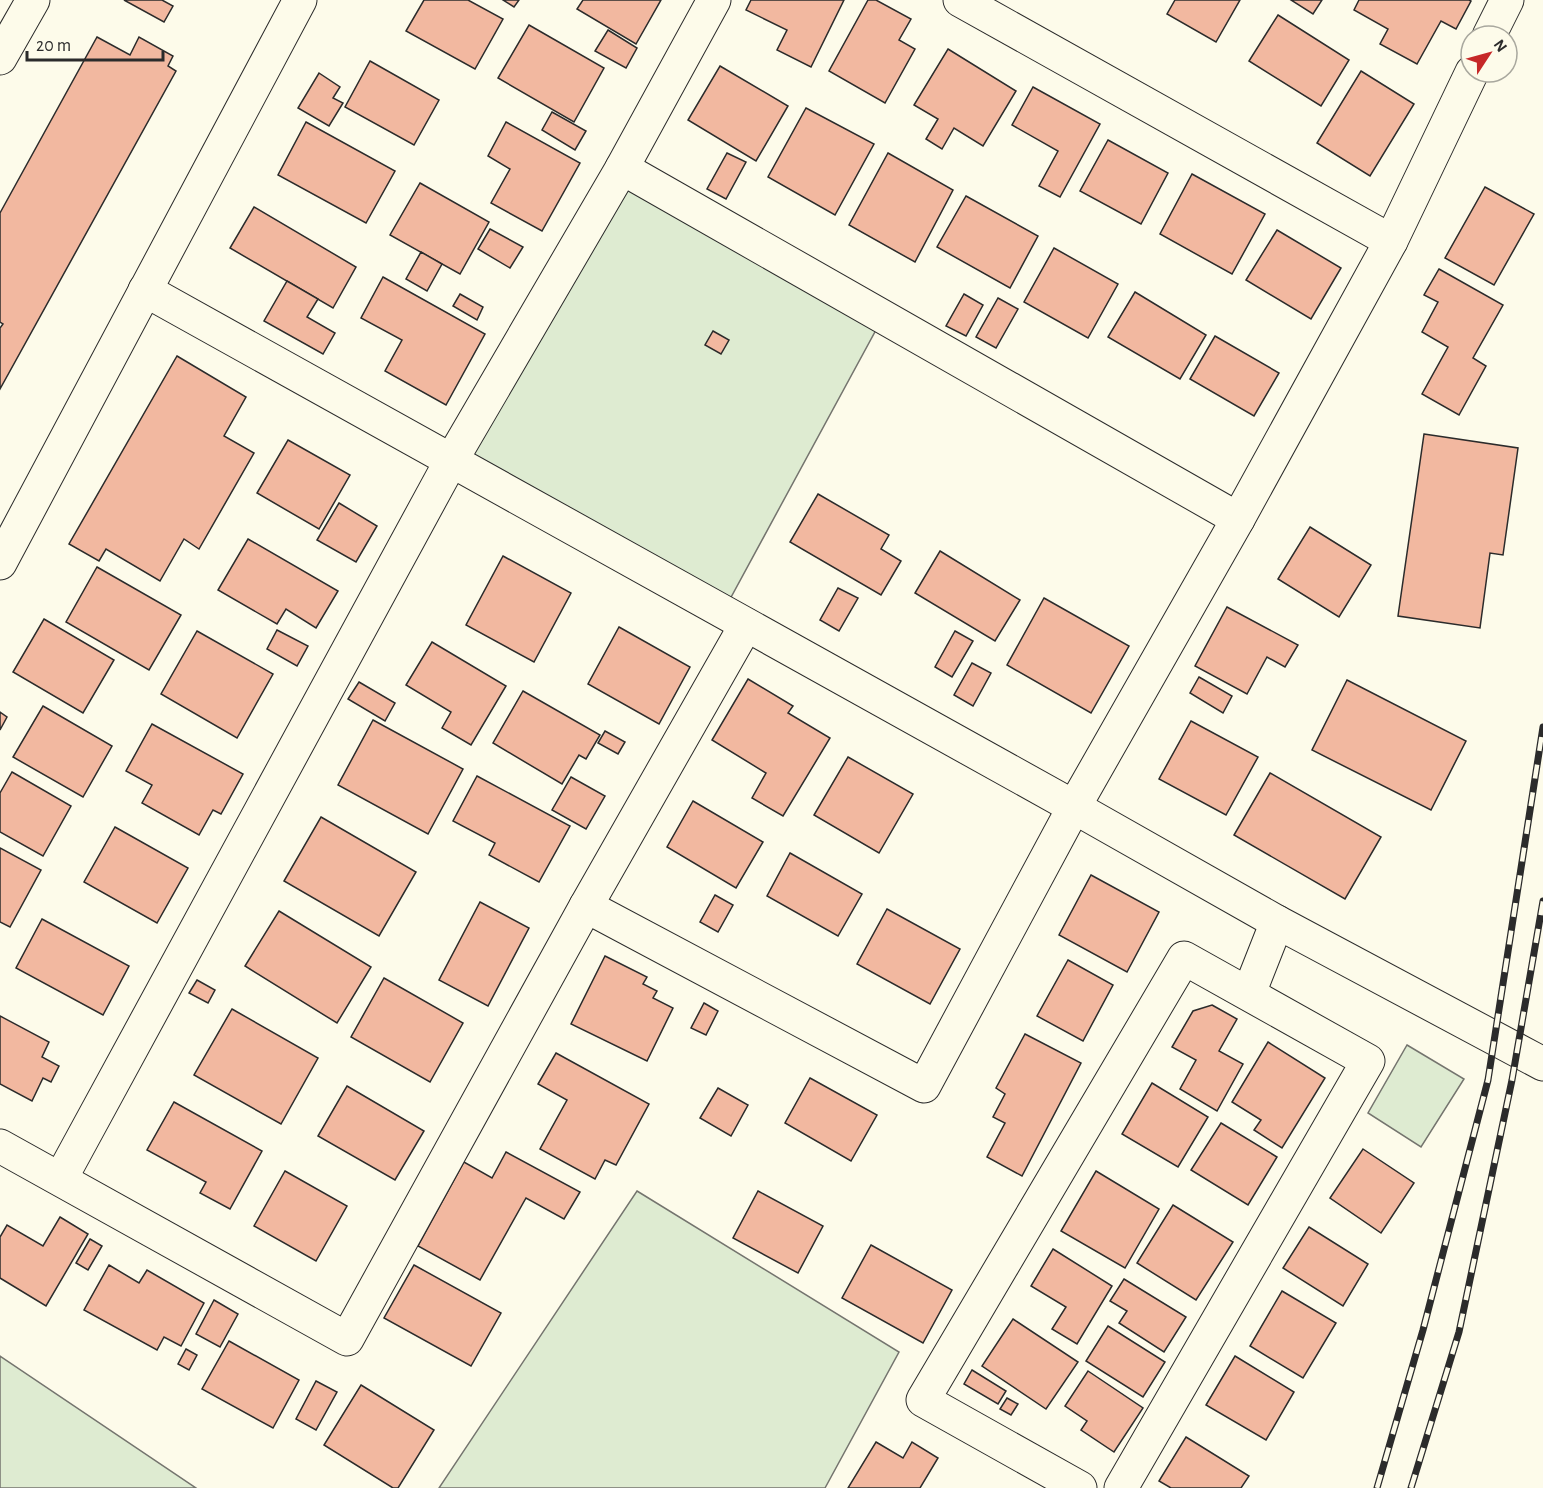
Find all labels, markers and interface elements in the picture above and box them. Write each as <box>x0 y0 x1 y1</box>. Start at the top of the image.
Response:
scale bar <box>27 24 164 62</box>
north arrow <box>1459 24 1519 84</box>
text: 20 m <box>36 37 71 55</box>
text: N <box>1491 37 1510 55</box>

